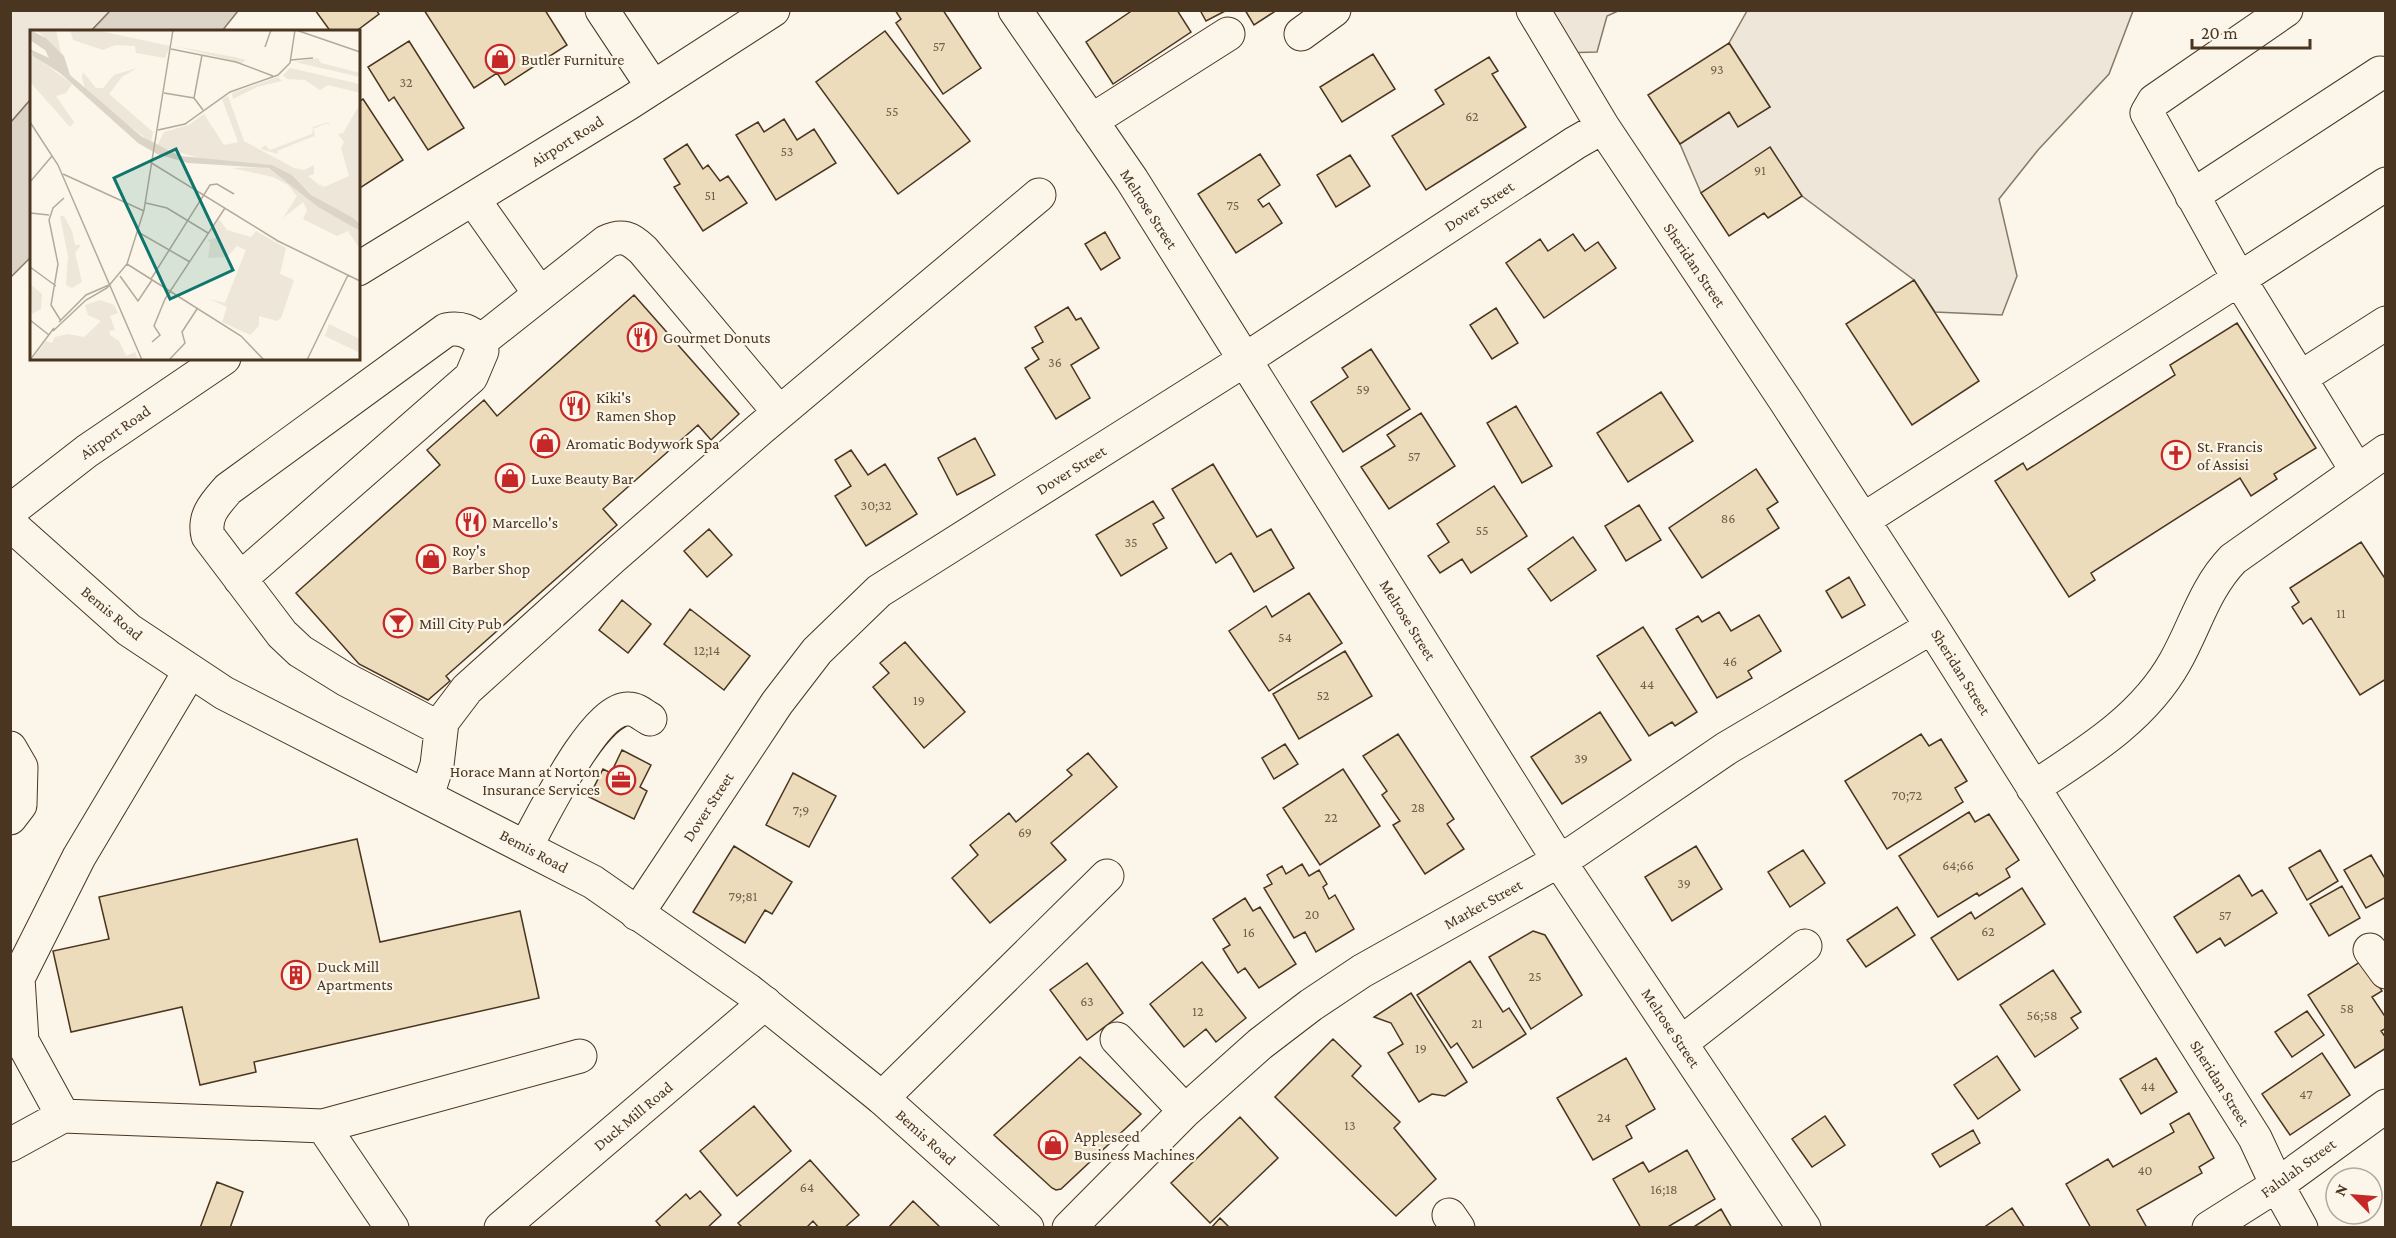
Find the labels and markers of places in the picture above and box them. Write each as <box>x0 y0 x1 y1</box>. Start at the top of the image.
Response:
shop icon: Butler Furniture <box>484 43 516 75</box>
place label: Butler Furniture <box>521 51 624 68</box>
restaurant icon: Gourmet Donuts <box>626 321 658 353</box>
place label: Gourmet Donuts <box>663 329 771 346</box>
place label: Kiki's Ramen Shop <box>596 389 676 425</box>
restaurant icon: Kiki's Ramen Shop <box>559 390 591 422</box>
shop icon: Aromatic Bodywork Spa <box>529 427 561 459</box>
place label: Aromatic Bodywork Spa <box>566 435 720 453</box>
place label: St. Francis of Assisi <box>2197 438 2263 473</box>
church icon: St. Francis of Assisi <box>2160 439 2192 471</box>
shop icon: Luxe Beauty Bar <box>494 462 526 494</box>
place label: Luxe Beauty Bar <box>531 470 634 488</box>
restaurant icon: Marcello's <box>455 506 487 538</box>
place label: Marcello's <box>492 514 558 531</box>
place label: Roy's Barber Shop <box>452 542 530 578</box>
shop icon: Roy's Barber Shop <box>415 543 447 575</box>
bar icon: Mill City Pub <box>382 607 414 639</box>
place label: Mill City Pub <box>419 615 502 633</box>
place label: Horace Mann at Norton Insurance Services <box>450 763 600 798</box>
office icon: Horace Mann at Norton Insurance Services <box>605 764 637 796</box>
place label: Duck Mill Apartments <box>317 958 393 994</box>
building icon: Duck Mill Apartments <box>280 959 312 991</box>
place label: Appleseed Business Machines <box>1074 1128 1195 1163</box>
shop icon: Appleseed Business Machines <box>1037 1129 1069 1161</box>

